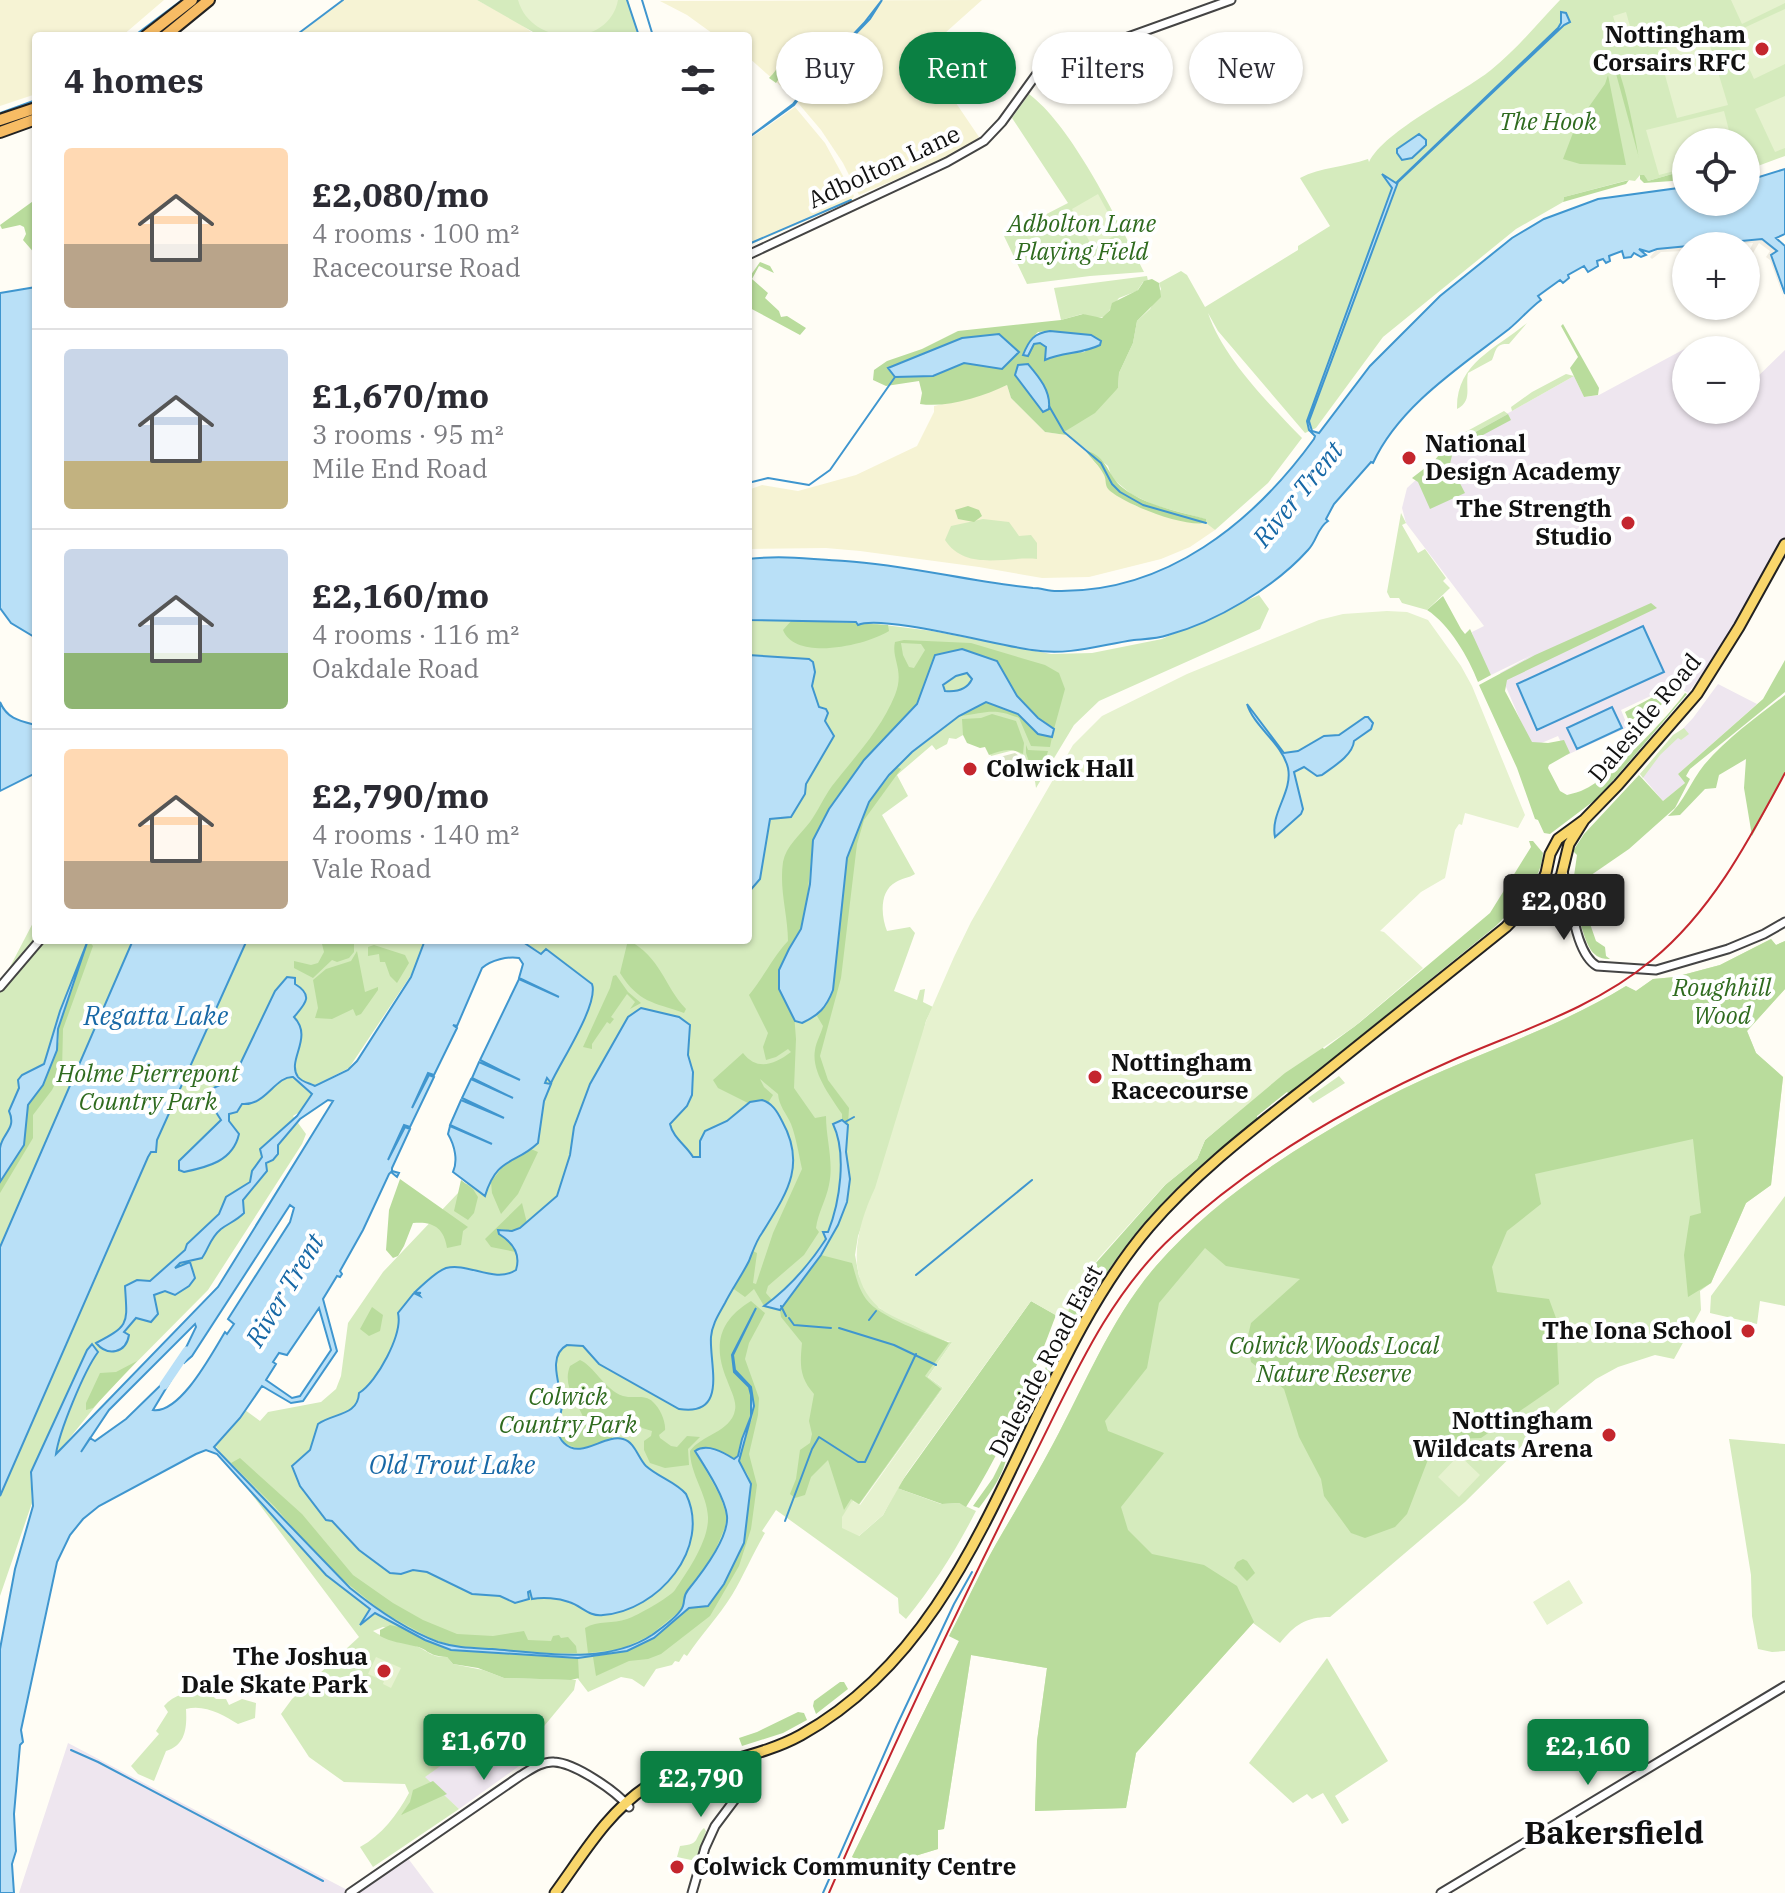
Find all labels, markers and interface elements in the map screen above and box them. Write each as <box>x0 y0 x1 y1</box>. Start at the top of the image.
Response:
place label: Nottingham Corsairs RFC <box>1592 18 1746 78</box>
chip: Buy <box>776 32 883 104</box>
chip: Rent <box>899 32 1016 104</box>
chip: Filters <box>1032 32 1173 104</box>
chip: New <box>1189 32 1303 104</box>
marker: Nottingham Corsairs RFC <box>1753 40 1771 58</box>
text: 4 homes <box>64 58 204 102</box>
icon: filters <box>676 58 720 102</box>
park label: The Hook <box>1499 105 1597 137</box>
street label: Adbolton Lane <box>802 117 965 215</box>
map controls <box>1672 128 1760 424</box>
button: locate <box>1672 128 1760 216</box>
text: £2,080/mo <box>312 172 489 216</box>
icon: home <box>128 180 224 276</box>
park label: Adbolton Lane Playing Field <box>1006 207 1156 267</box>
text: 4 rooms · 100 m² <box>312 216 519 250</box>
button: + <box>1672 232 1760 320</box>
text: Racecourse Road <box>312 250 521 284</box>
button: − <box>1672 336 1760 424</box>
text: £1,670/mo <box>312 373 489 417</box>
icon: home <box>128 381 224 477</box>
text: 3 rooms · 95 m² <box>312 417 504 451</box>
place label: National Design Academy <box>1425 427 1621 487</box>
water label: River Trent <box>1244 433 1351 554</box>
marker: National Design Academy <box>1400 449 1418 467</box>
text: Mile End Road <box>312 451 488 485</box>
place label: The Strength Studio <box>1456 492 1612 552</box>
marker: The Strength Studio <box>1619 514 1637 532</box>
text: £2,160/mo <box>312 573 489 617</box>
icon: home <box>128 581 224 677</box>
text: 4 rooms · 116 m² <box>312 617 519 651</box>
street label: Daleside Road <box>1581 646 1708 789</box>
text: Oakdale Road <box>312 651 479 685</box>
place label: Colwick Hall <box>986 752 1135 784</box>
marker: Colwick Hall <box>961 760 979 778</box>
text: £2,790/mo <box>312 773 489 817</box>
icon: home <box>128 781 224 877</box>
text: 4 rooms · 140 m² <box>312 817 519 851</box>
text: Vale Road <box>312 851 432 885</box>
pin: £2,080 <box>1499 874 1629 942</box>
text: £2,080 <box>1521 883 1607 917</box>
park label: Roughhill Wood <box>1672 971 1772 1031</box>
water label: Regatta Lake <box>83 998 229 1032</box>
place label: Nottingham Racecourse <box>1111 1046 1252 1106</box>
park label: Holme Pierrepont Country Park <box>56 1057 241 1117</box>
marker: Nottingham Racecourse <box>1086 1068 1104 1086</box>
water label: River Trent <box>237 1226 332 1353</box>
street label: Daleside Road East <box>981 1259 1109 1462</box>
place label: The Iona School <box>1542 1314 1732 1346</box>
marker: The Iona School <box>1739 1322 1757 1340</box>
park label: Colwick Woods Local Nature Reserve <box>1229 1329 1441 1389</box>
park label: Colwick Country Park <box>499 1380 638 1440</box>
place label: Nottingham Wildcats Arena <box>1413 1404 1593 1464</box>
marker: Nottingham Wildcats Arena <box>1600 1426 1618 1444</box>
water label: Old Trout Lake <box>369 1447 536 1481</box>
place label: The Joshua Dale Skate Park <box>181 1640 368 1700</box>
marker: The Joshua Dale Skate Park <box>375 1662 393 1680</box>
pin: £1,670 <box>419 1714 549 1782</box>
pin: £2,160 <box>1523 1719 1653 1787</box>
text: £1,670 <box>441 1723 527 1757</box>
text: £2,160 <box>1545 1728 1631 1762</box>
pin: £2,790 <box>636 1751 766 1819</box>
text: £2,790 <box>658 1760 744 1794</box>
district label: Bakersfield <box>1524 1811 1704 1853</box>
place label: Colwick Community Centre <box>693 1850 1016 1882</box>
marker: Colwick Community Centre <box>668 1858 686 1876</box>

